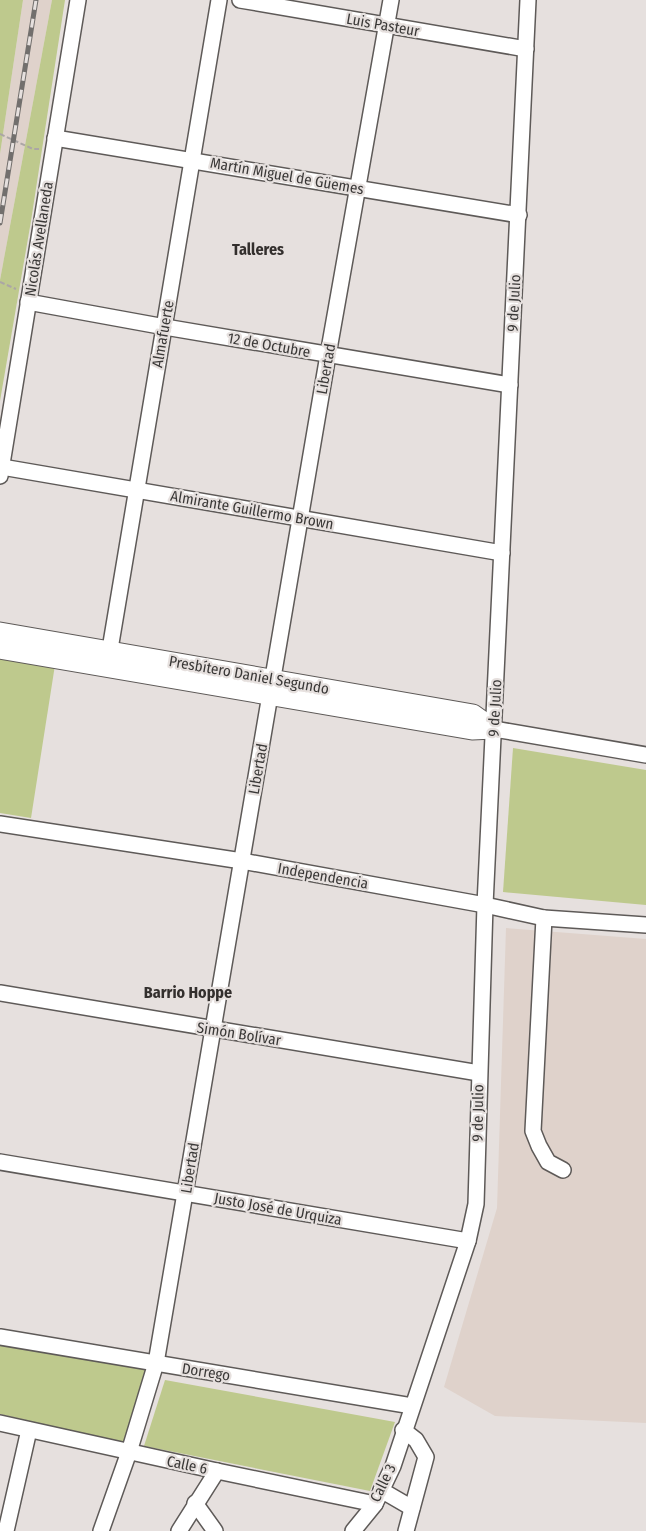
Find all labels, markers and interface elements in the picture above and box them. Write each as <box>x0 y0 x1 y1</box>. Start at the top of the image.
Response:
street label: Luis Pasteur <box>345 10 422 40</box>
street label: Martín Miguel de Güemes <box>209 154 365 198</box>
street label: Nicolás Avellaneda <box>21 180 57 298</box>
district label: Talleres <box>232 240 284 259</box>
street label: 9 de Julio <box>504 274 524 332</box>
street label: Almafuerte <box>148 299 178 369</box>
street label: 12 de Octubre <box>226 329 312 361</box>
street label: Libertad <box>313 342 339 396</box>
street label: Almirante Guillermo Brown <box>169 487 335 533</box>
street label: Presbítero Daniel Segundo <box>168 652 331 698</box>
street label: 9 de Julio <box>485 679 505 737</box>
street label: Libertad <box>245 742 271 796</box>
street label: Independencia <box>276 859 370 893</box>
district label: Barrio Hoppe <box>144 983 232 1002</box>
street label: Simón Bolívar <box>196 1018 283 1050</box>
street label: 9 de Julio <box>469 1084 488 1142</box>
street label: Libertad <box>177 1141 203 1195</box>
street label: Justo José de Urquiza <box>213 1189 343 1229</box>
street label: Dorrego <box>181 1359 232 1385</box>
street label: Calle 6 <box>165 1452 209 1478</box>
street label: Calle 3 <box>366 1461 400 1505</box>

